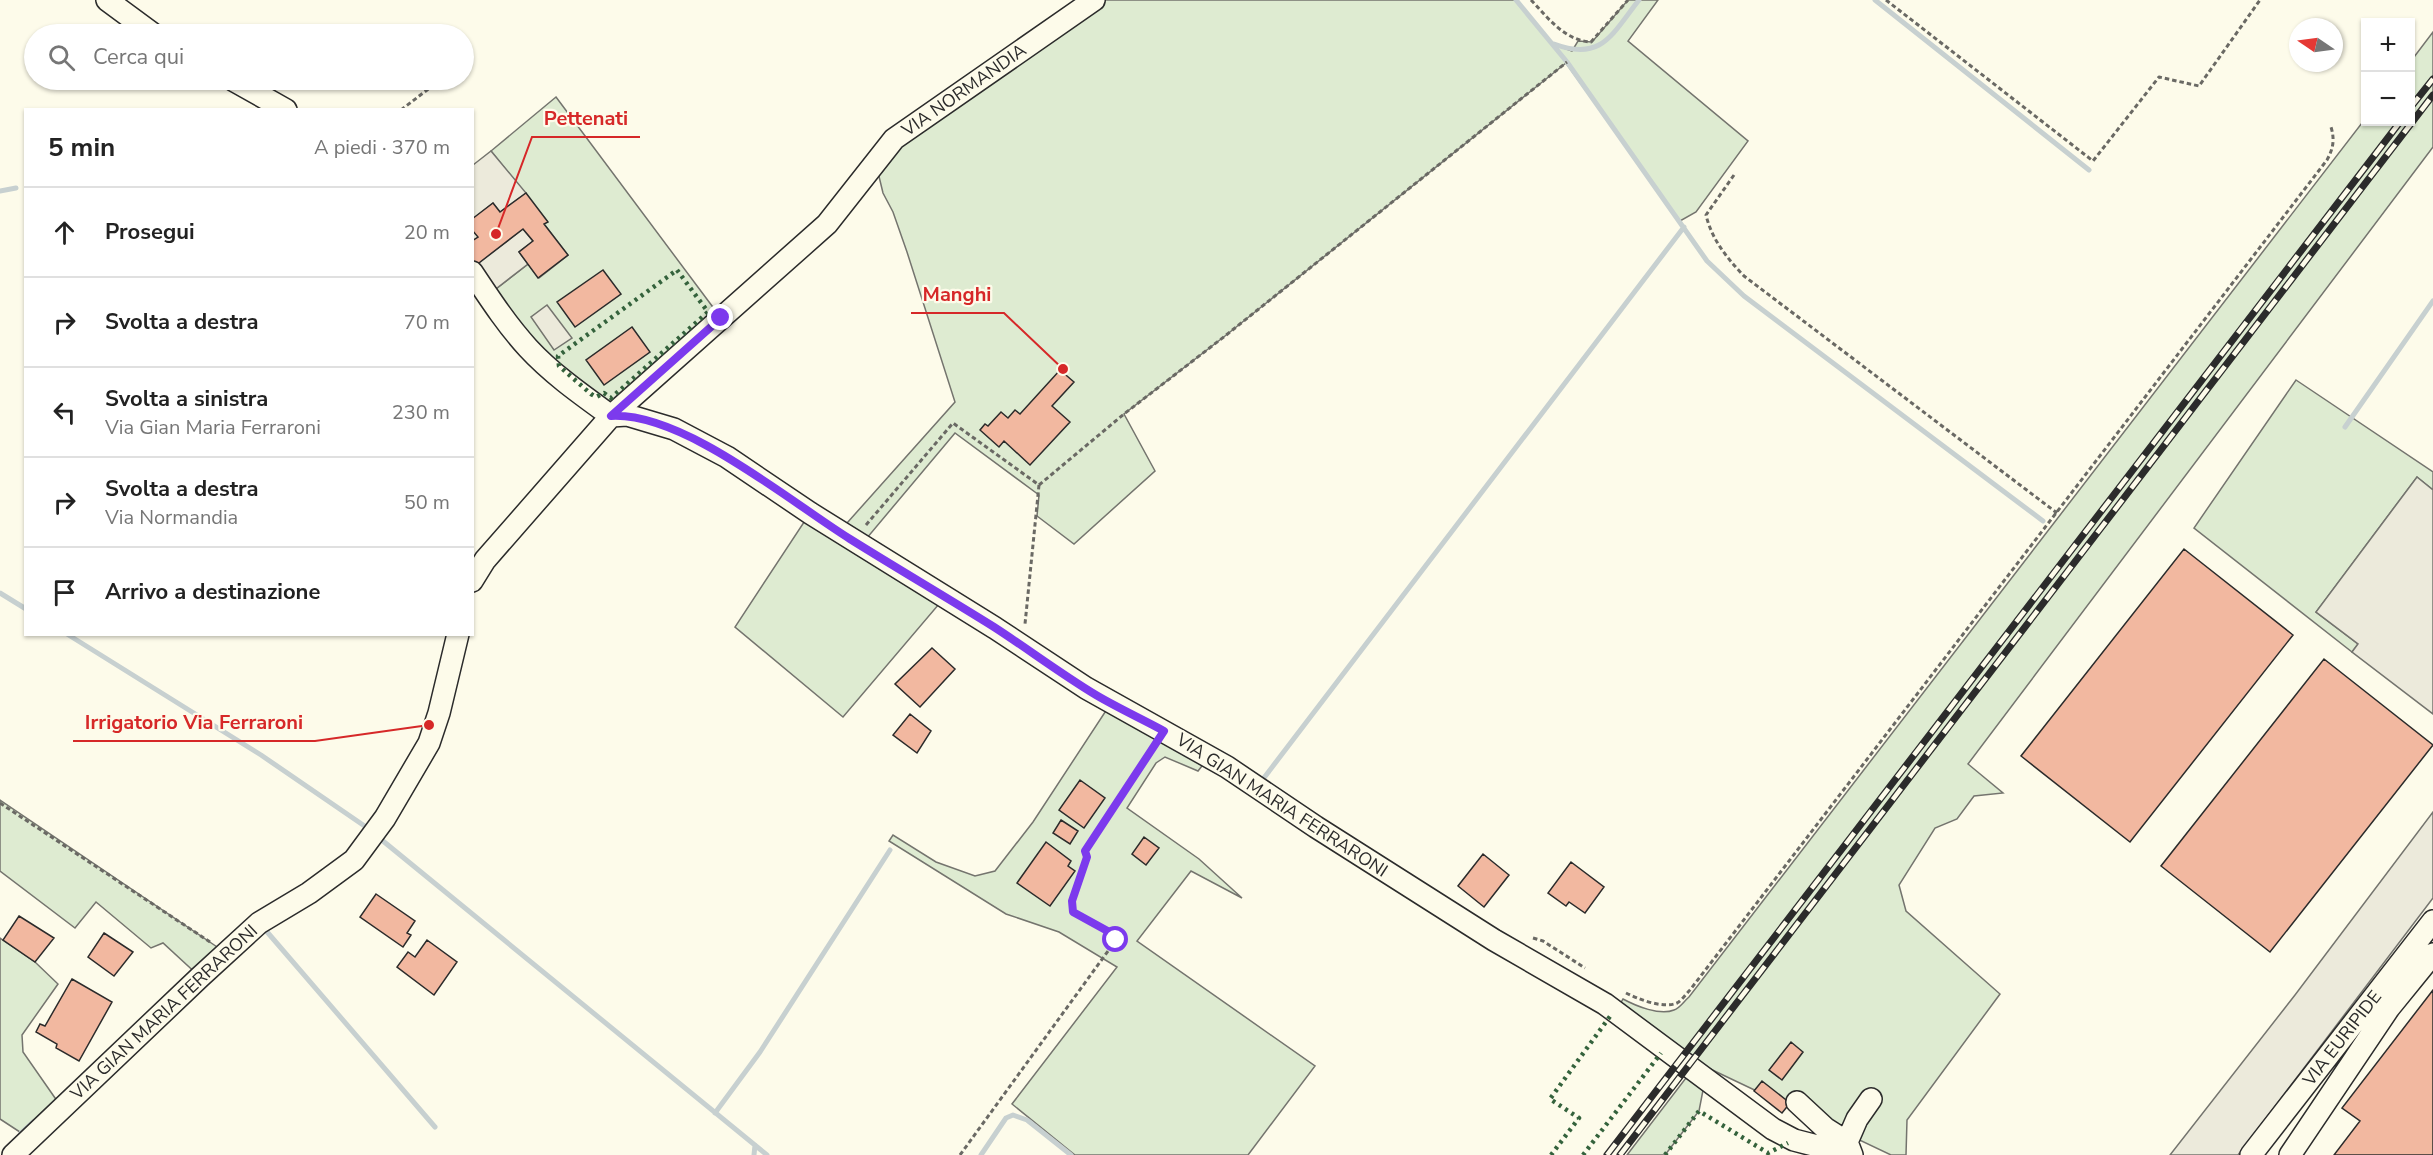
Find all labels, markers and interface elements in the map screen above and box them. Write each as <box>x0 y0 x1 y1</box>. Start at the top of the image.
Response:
north arrow <box>2289 18 2343 72</box>
map controls <box>2361 18 2415 126</box>
button: + <box>2361 18 2415 72</box>
search box <box>24 24 474 90</box>
street label: VIA NORMANDIA <box>896 38 1031 143</box>
icon: search <box>45 41 78 74</box>
text: Cerca qui <box>93 42 184 72</box>
button: − <box>2361 72 2415 126</box>
callout: Pettenati <box>532 99 640 137</box>
text: Pettenati <box>544 105 628 132</box>
text: 5 min <box>48 130 115 165</box>
text: A piedi · 370 m <box>314 134 450 161</box>
icon: ahead <box>48 216 81 249</box>
text: Prosegui <box>105 217 195 247</box>
text: 20 m <box>404 219 450 246</box>
callout: Manghi <box>911 275 1004 313</box>
text: Manghi <box>923 281 991 308</box>
route end <box>707 304 733 330</box>
icon: right <box>48 306 81 339</box>
text: Svolta a destra <box>105 307 259 337</box>
text: 70 m <box>404 309 450 336</box>
text: Svolta a sinistra <box>105 384 268 414</box>
icon: left <box>48 396 81 429</box>
text: 230 m <box>392 399 450 426</box>
text: Via Gian Maria Ferraroni <box>105 414 321 441</box>
text: Svolta a destra <box>105 474 259 504</box>
icon: right <box>48 486 81 519</box>
text: 50 m <box>404 489 450 516</box>
text: Via Normandia <box>105 504 238 531</box>
icon: arrive <box>48 576 81 609</box>
text: Arrivo a destinazione <box>105 577 320 607</box>
callout: Irrigatorio Via Ferraroni <box>73 703 315 741</box>
text: Irrigatorio Via Ferraroni <box>85 709 303 736</box>
street label: VIA GIAN MARIA FERRARONI <box>1171 727 1392 882</box>
street label: VIA GIAN MARIA FERRARONI <box>65 919 263 1106</box>
route start <box>1102 926 1128 952</box>
street label: VIA EURIPIDE <box>2297 985 2387 1091</box>

